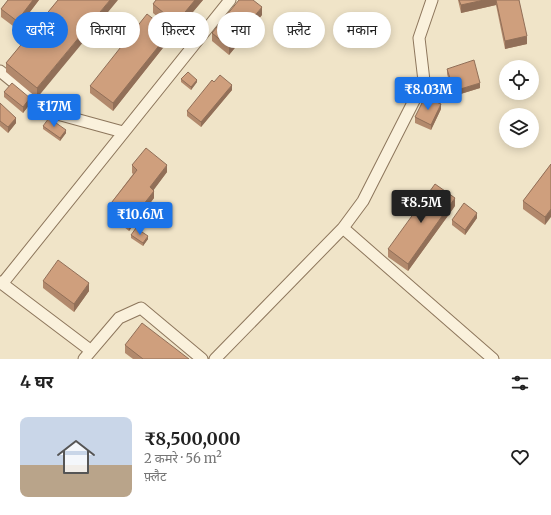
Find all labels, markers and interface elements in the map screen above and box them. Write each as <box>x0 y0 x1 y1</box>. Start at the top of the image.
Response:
chip: खरीदें <box>12 12 68 48</box>
chip: किराया <box>76 12 140 48</box>
chip: फ़िल्टर <box>148 12 209 48</box>
chip: नया <box>217 12 265 48</box>
chip: फ़्लैट <box>273 12 325 48</box>
chip: मकान <box>333 12 391 48</box>
map controls <box>499 60 539 148</box>
button: locate <box>499 60 539 100</box>
pin: ₹8.03M <box>395 77 461 111</box>
text: ₹8.03M <box>404 81 452 98</box>
pin: ₹17M <box>30 94 78 128</box>
text: ₹17M <box>37 98 71 115</box>
button: layers <box>499 108 539 148</box>
pin: ₹8.5M <box>393 190 449 224</box>
text: ₹8.5M <box>401 194 441 211</box>
pin: ₹10.6M <box>107 202 173 236</box>
text: ₹10.6M <box>116 206 164 223</box>
text: 4 घर <box>20 371 53 393</box>
icon: filters <box>509 372 531 394</box>
text: ₹8,500,000 <box>144 428 241 450</box>
icon: home <box>52 433 100 481</box>
icon: heart <box>509 446 531 468</box>
text: 2 कमरे · 56 m² <box>144 450 222 467</box>
text: फ़्लैट <box>144 468 167 485</box>

